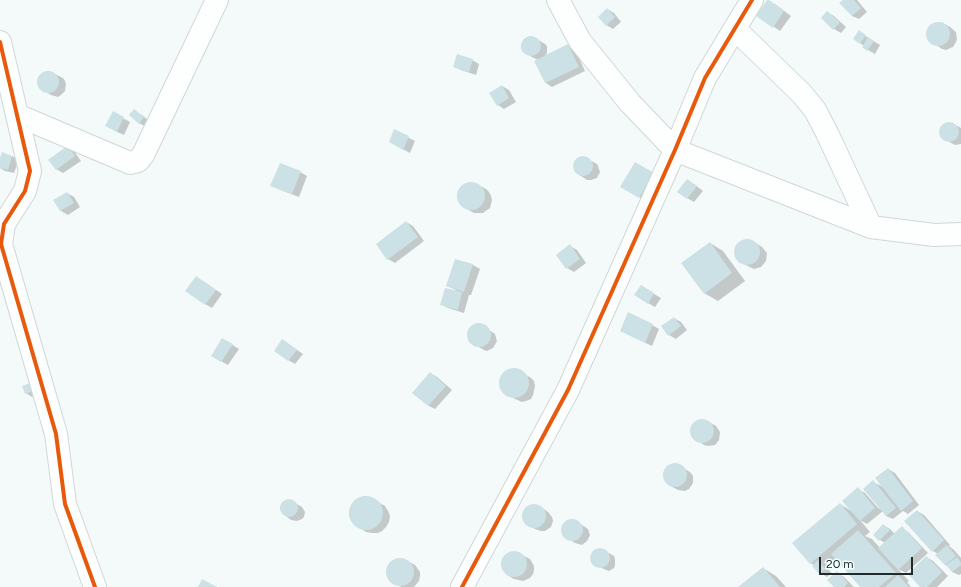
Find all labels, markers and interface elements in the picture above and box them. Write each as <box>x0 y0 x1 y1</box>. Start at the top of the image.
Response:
scale bar <box>821 549 915 575</box>
text: 20 m <box>826 557 854 571</box>

